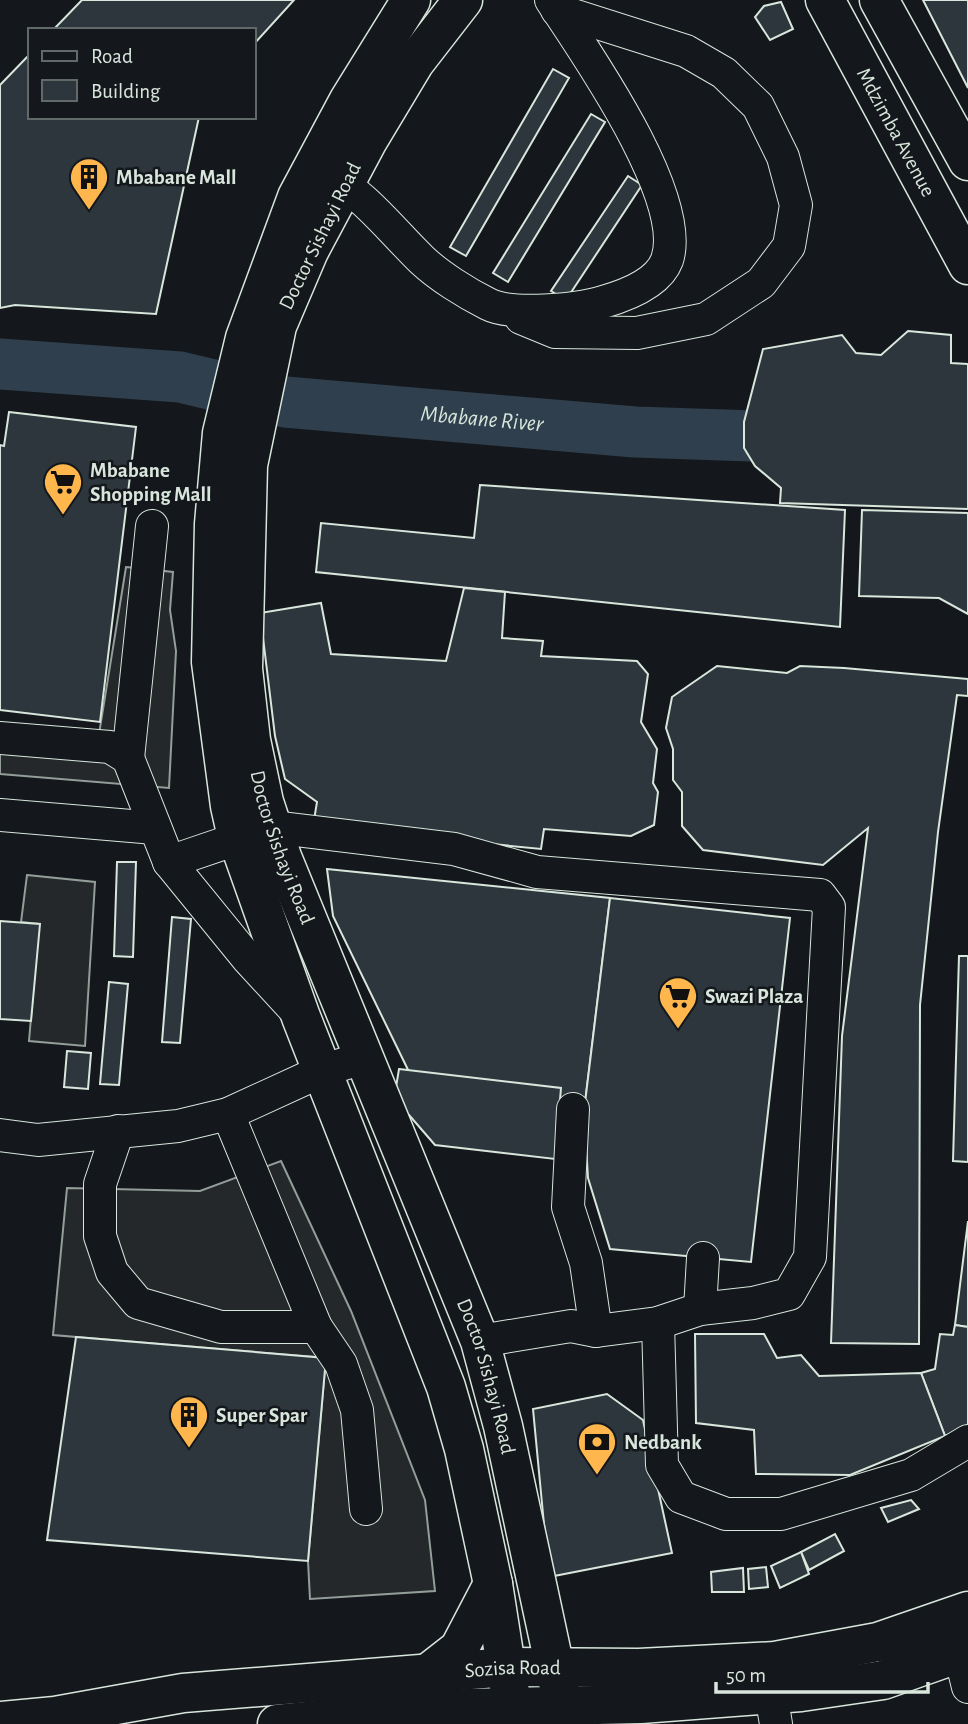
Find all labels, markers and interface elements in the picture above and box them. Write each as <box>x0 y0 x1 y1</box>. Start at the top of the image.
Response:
legend <box>28 28 256 119</box>
text: Road <box>91 46 133 67</box>
street label: Mdzimba Avenue <box>853 64 939 200</box>
text: Building <box>91 81 161 102</box>
building icon: Mbabane Mall <box>68 156 110 211</box>
street label: Doctor Sishayi Road <box>275 159 365 313</box>
place label: Mbabane Mall <box>116 167 237 188</box>
water label: Mbabane River <box>420 402 545 436</box>
place label: Mbabane Shopping Mall <box>90 460 212 505</box>
supermarket icon: Mbabane Shopping Mall <box>42 461 84 516</box>
street label: Doctor Sishayi Road <box>247 768 319 927</box>
supermarket icon: Swazi Plaza <box>657 975 699 1030</box>
place label: Swazi Plaza <box>705 986 803 1007</box>
street label: Doctor Sishayi Road <box>453 1295 519 1456</box>
building icon: Super Spar <box>168 1394 210 1449</box>
place label: Super Spar <box>216 1405 308 1426</box>
bank icon: Nedbank <box>576 1421 618 1476</box>
place label: Nedbank <box>624 1432 702 1453</box>
scale bar <box>716 1650 928 1694</box>
street label: Sozisa Road <box>464 1656 561 1681</box>
text: 50 m <box>726 1665 766 1686</box>

